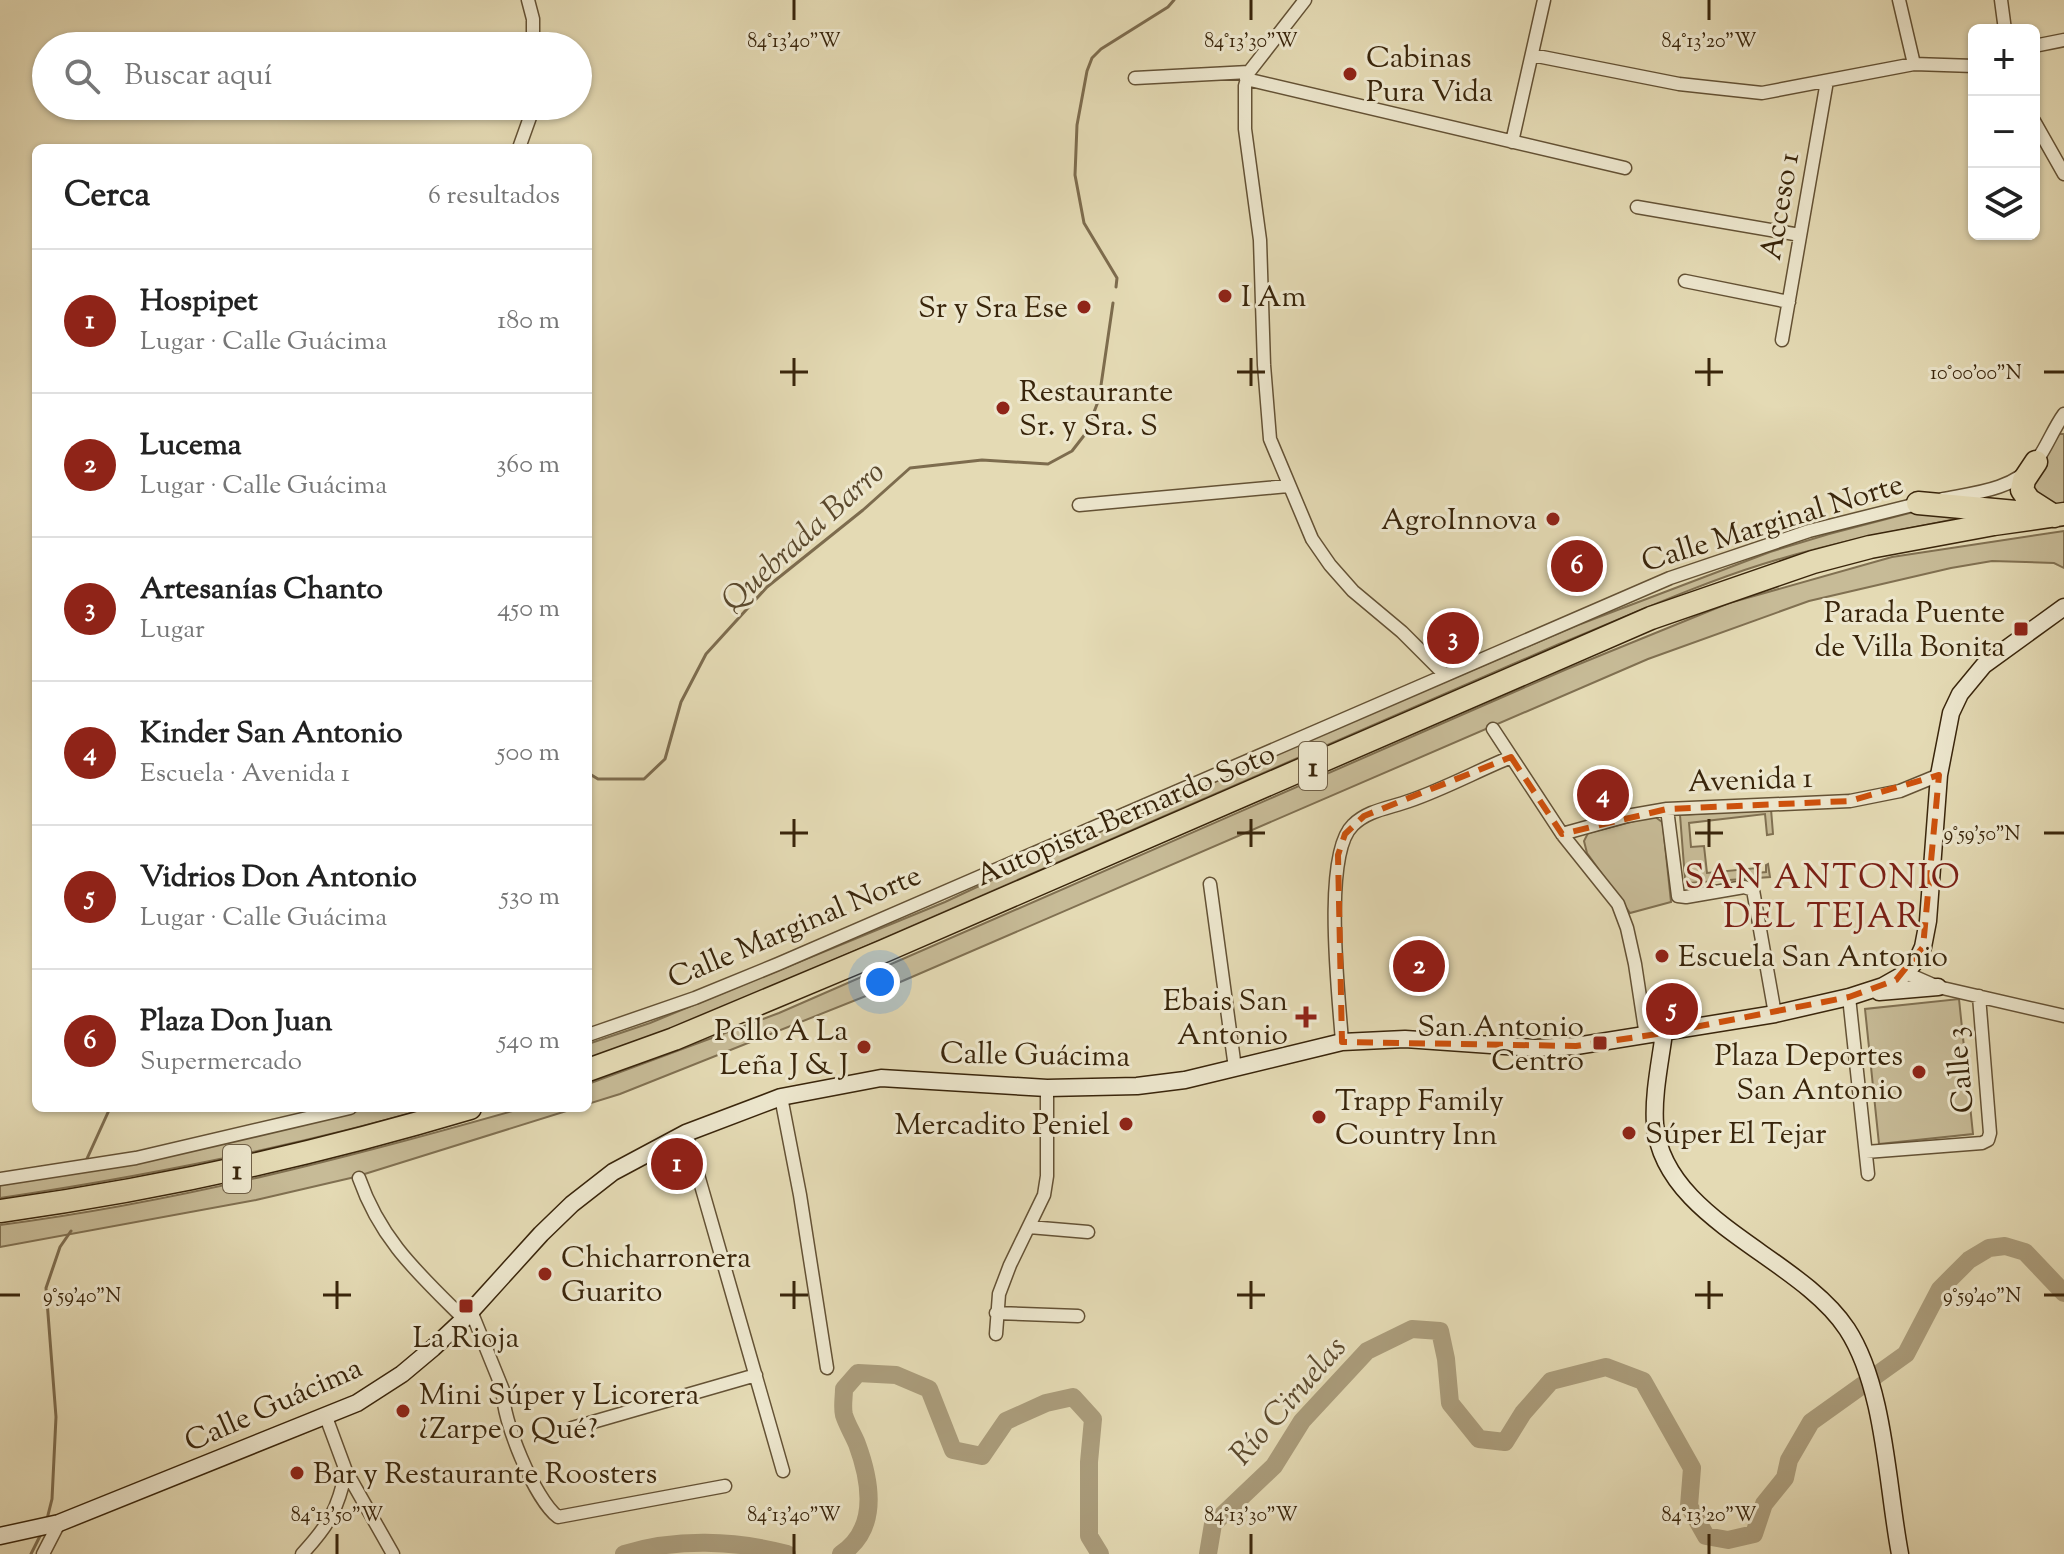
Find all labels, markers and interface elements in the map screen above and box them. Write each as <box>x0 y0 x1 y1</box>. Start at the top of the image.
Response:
map controls <box>1968 24 2040 240</box>
button: + <box>1968 24 2040 96</box>
text: 84°13'40"W <box>747 28 841 57</box>
text: 84°13'30"W <box>1204 28 1298 57</box>
text: 84°13'20"W <box>1662 28 1756 57</box>
search box <box>32 32 592 120</box>
place label: Cabinas Pura Vida <box>1366 38 1493 115</box>
icon: search <box>60 54 104 98</box>
text: Buscar aquí <box>124 55 272 98</box>
marker: Cabinas Pura Vida <box>1341 65 1359 83</box>
button: − <box>1968 96 2040 168</box>
street label: Acceso 1 <box>1751 149 1812 264</box>
button: layers <box>1968 168 2040 240</box>
text: Cerca <box>64 172 150 221</box>
text: 6 resultados <box>428 178 560 215</box>
place label: I Am <box>1241 277 1307 320</box>
text: Hospipet <box>140 281 258 324</box>
marker: I Am <box>1216 287 1234 305</box>
place label: Sr y Sra Ese <box>918 288 1068 331</box>
marker: Sr y Sra Ese <box>1075 298 1093 316</box>
text: 1 <box>86 303 94 340</box>
text: 180 m <box>497 303 560 340</box>
text: Lugar · Calle Guácima <box>140 324 387 361</box>
text: 10°00'00"N <box>1930 360 2022 389</box>
place label: Restaurante Sr. y Sra. S <box>1019 372 1173 449</box>
marker: Restaurante Sr. y Sra. S <box>994 399 1012 417</box>
text: Lucema <box>140 425 242 468</box>
text: 2 <box>84 447 96 484</box>
text: 360 m <box>496 447 560 484</box>
water label: Quebrada Barro <box>712 451 896 623</box>
street label: Calle Marginal Norte <box>1637 464 1909 585</box>
text: Lugar · Calle Guácima <box>140 468 387 505</box>
place label: AgroInnova <box>1381 500 1537 543</box>
marker: AgroInnova <box>1544 510 1562 528</box>
pin: 6 <box>1551 536 1603 596</box>
text: Artesanías Chanto <box>140 569 383 612</box>
text: 3 <box>85 591 95 628</box>
text: 450 m <box>497 591 560 628</box>
place label: Parada Puente de Villa Bonita <box>1815 593 2005 670</box>
pin: 3 <box>1427 608 1479 668</box>
text: Lugar <box>140 612 205 649</box>
marker: Parada Puente de Villa Bonita <box>2012 620 2030 638</box>
text: Kinder San Antonio <box>140 713 403 756</box>
street label: Autopista Bernardo Soto <box>970 734 1282 899</box>
text: 4 <box>83 735 97 772</box>
text: 500 m <box>497 735 560 772</box>
road number: 1 <box>1299 742 1327 790</box>
text: Escuela · Avenida 1 <box>140 756 350 793</box>
street label: Avenida 1 <box>1687 758 1813 805</box>
pin: 4 <box>1577 765 1629 825</box>
text: 9°59'50"N <box>1943 821 2021 850</box>
street label: Calle Marginal Norte <box>662 855 928 1001</box>
district label: SAN ANTONIO DEL TEJAR <box>1684 855 1962 943</box>
text: Vidrios Don Antonio <box>140 857 417 900</box>
text: 5 <box>86 879 94 916</box>
text: 530 m <box>500 879 560 916</box>
text: Lugar · Calle Guácima <box>140 900 387 937</box>
pin: 2 <box>1393 936 1445 996</box>
place label: Escuela San Antonio <box>1678 937 1948 980</box>
marker: Escuela San Antonio <box>1653 947 1671 965</box>
your location <box>860 962 900 1002</box>
pin: 5 <box>1646 979 1698 1039</box>
place label: Ebais San Antonio <box>1163 981 1288 1058</box>
text: Plaza Don Juan <box>140 1001 333 1044</box>
marker: Ebais San Antonio <box>1295 1006 1317 1028</box>
place label: San Antonio Centro <box>1417 1007 1584 1084</box>
place label: Pollo A La Leña J & J <box>714 1011 848 1088</box>
text: 6 <box>84 1023 96 1060</box>
text: 540 m <box>497 1023 560 1060</box>
street label: Calle 3 <box>1936 1025 1987 1115</box>
street label: Calle Guácima <box>939 1033 1131 1080</box>
marker: San Antonio Centro <box>1591 1034 1609 1052</box>
place label: Plaza Deportes San Antonio <box>1715 1036 1903 1113</box>
marker: Pollo A La Leña J & J <box>855 1038 873 1056</box>
text: Supermercado <box>140 1044 302 1081</box>
marker: Plaza Deportes San Antonio <box>1910 1063 1928 1081</box>
place label: Trapp Family Country Inn <box>1335 1081 1504 1158</box>
place label: Mercadito Peniel <box>894 1105 1110 1148</box>
marker: Trapp Family Country Inn <box>1310 1108 1328 1126</box>
place label: Súper El Tejar <box>1645 1114 1827 1157</box>
marker: Mercadito Peniel <box>1117 1115 1135 1133</box>
marker: Súper El Tejar <box>1620 1124 1638 1142</box>
pin: 1 <box>651 1134 703 1194</box>
road number: 1 <box>223 1145 251 1193</box>
place label: Chicharronera Guarito <box>561 1238 751 1315</box>
marker: Chicharronera Guarito <box>536 1265 554 1283</box>
text: 9°59'40"N <box>43 1283 121 1312</box>
text: 9°59'40"N <box>1943 1283 2021 1312</box>
marker: La Rioja <box>457 1297 475 1315</box>
place label: La Rioja <box>413 1318 519 1361</box>
water label: Río Ciruelas <box>1220 1327 1358 1477</box>
street label: Calle Guácima <box>178 1348 370 1465</box>
place label: Mini Súper y Licorera ¿Zarpe o Qué? <box>419 1375 699 1452</box>
marker: Mini Súper y Licorera ¿Zarpe o Qué? <box>394 1402 412 1420</box>
place label: Bar y Restaurante Roosters <box>313 1454 657 1497</box>
marker: Bar y Restaurante Roosters <box>288 1464 306 1482</box>
text: 84°13'50"W <box>291 1502 383 1531</box>
text: 84°13'40"W <box>747 1502 841 1531</box>
text: 84°13'30"W <box>1204 1502 1298 1531</box>
text: 84°13'20"W <box>1662 1502 1756 1531</box>

